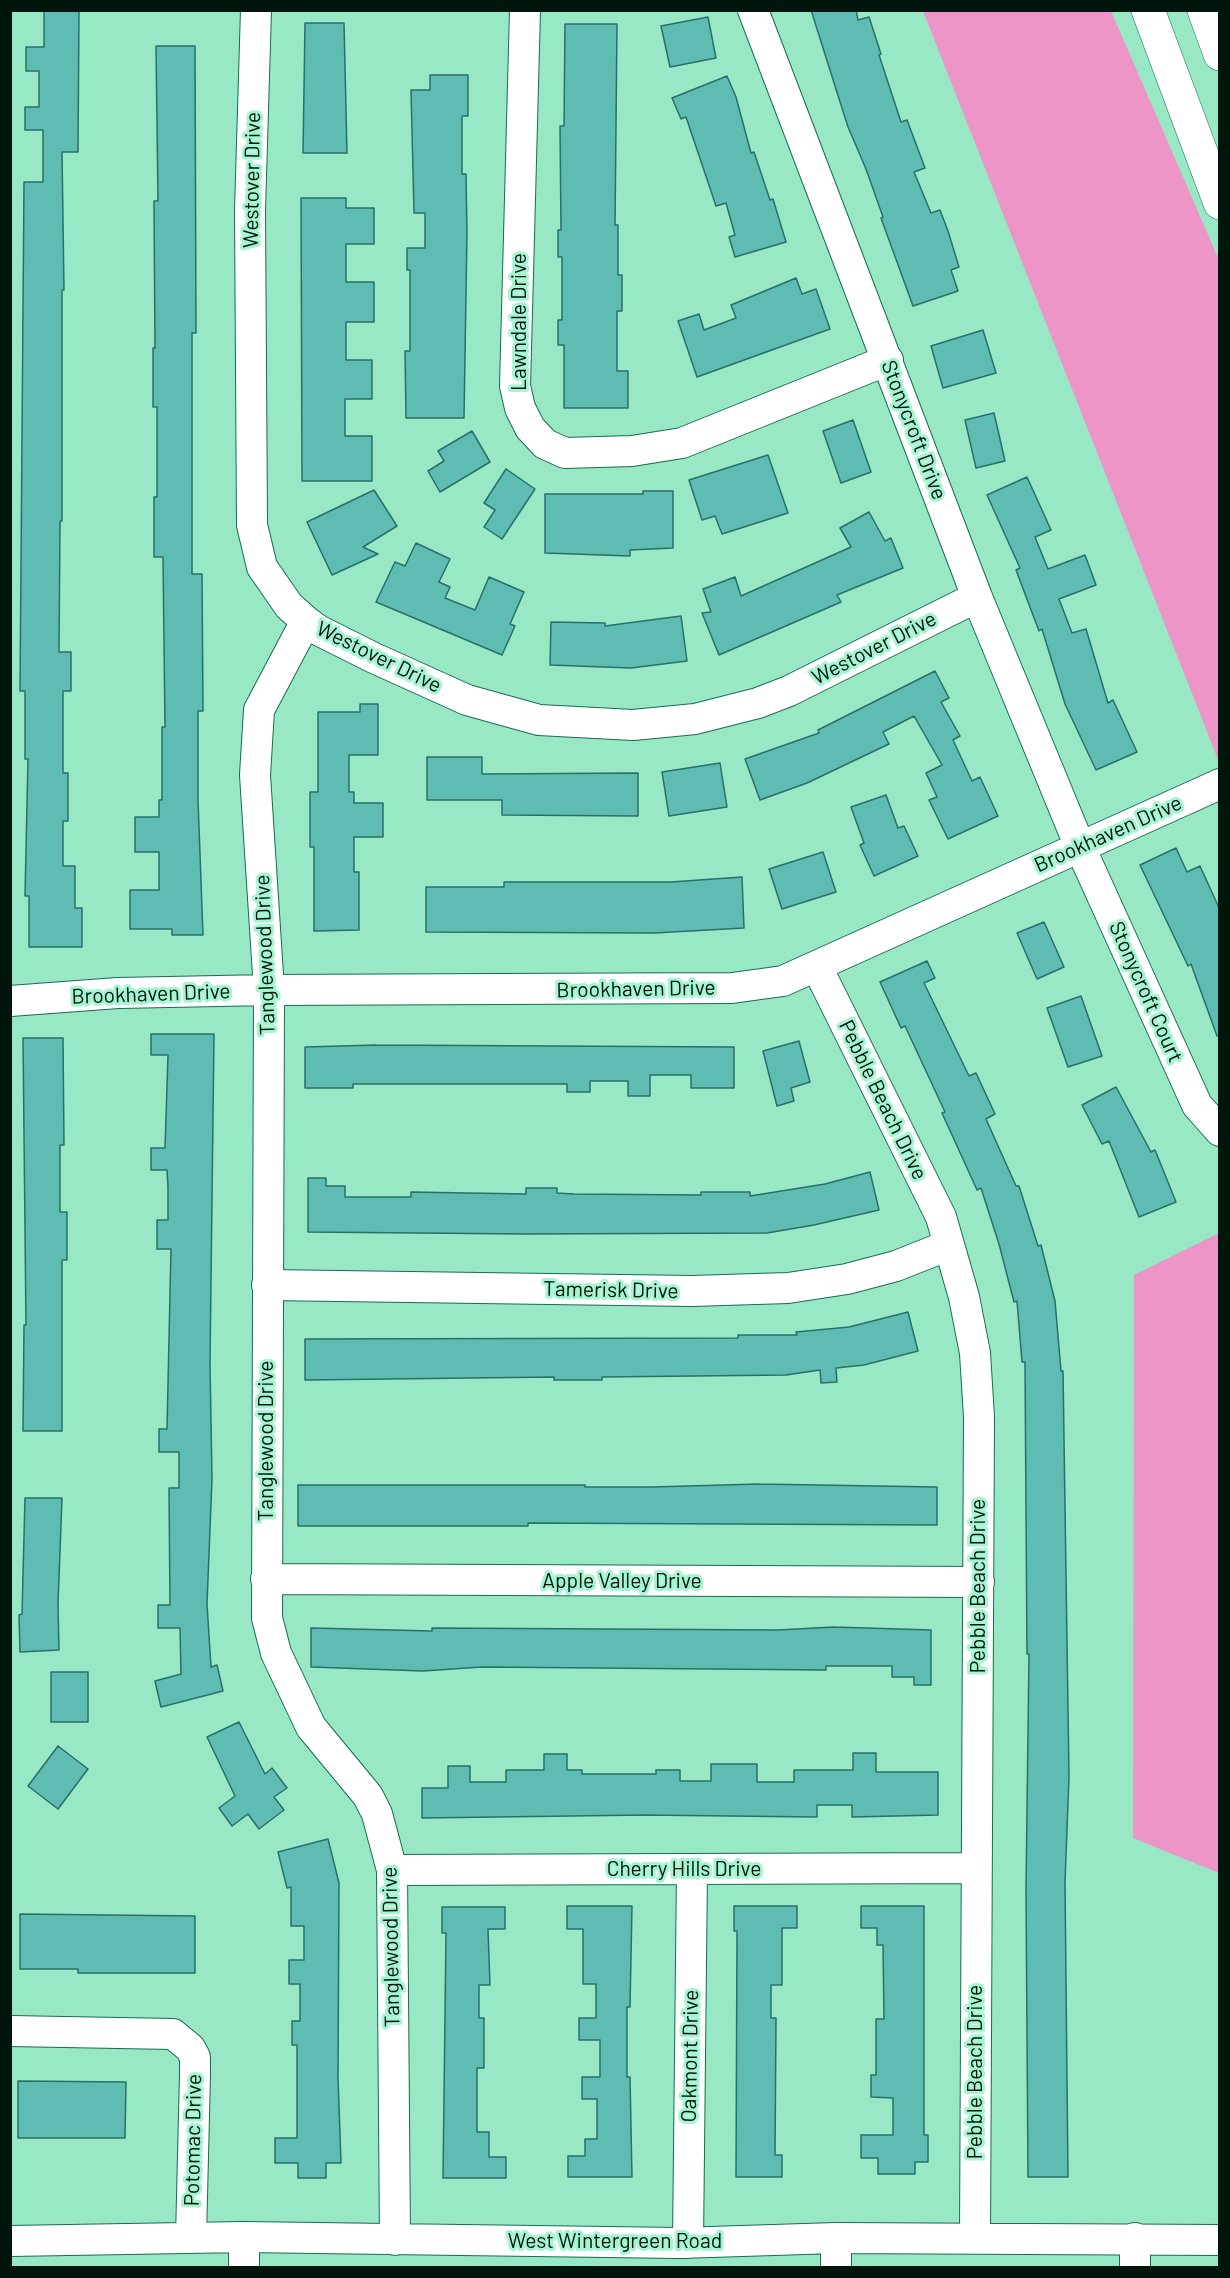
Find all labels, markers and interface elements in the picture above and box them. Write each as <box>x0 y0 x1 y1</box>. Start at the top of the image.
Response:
street label: Westover Drive <box>238 112 266 248</box>
street label: Lawndale Drive <box>506 253 532 391</box>
street label: Stonycroft Drive <box>876 357 952 503</box>
street label: Westover Drive <box>808 606 940 690</box>
street label: Westover Drive <box>312 616 446 698</box>
street label: Brookhaven Drive <box>1030 790 1186 878</box>
street label: Tanglewood Drive <box>250 874 280 1036</box>
street label: Stonycroft Court <box>1104 918 1188 1066</box>
street label: Brookhaven Drive <box>556 975 716 1003</box>
street label: Brookhaven Drive <box>71 979 231 1009</box>
street label: Pebble Beach Drive <box>833 1016 933 1184</box>
street label: Tamerisk Drive <box>543 1276 679 1304</box>
street label: Tanglewood Drive <box>253 1361 279 1521</box>
street label: Pebble Beach Drive <box>965 1499 991 1673</box>
street label: Apple Valley Drive <box>542 1568 702 1594</box>
street label: Cherry Hills Drive <box>607 1856 761 1882</box>
street label: Tanglewood Drive <box>377 1866 405 2028</box>
street label: Pebble Beach Drive <box>962 1985 988 2159</box>
street label: Oakmont Drive <box>676 1989 704 2123</box>
street label: Potomac Drive <box>179 2074 207 2206</box>
street label: West Wintergreen Road <box>508 2228 722 2254</box>

